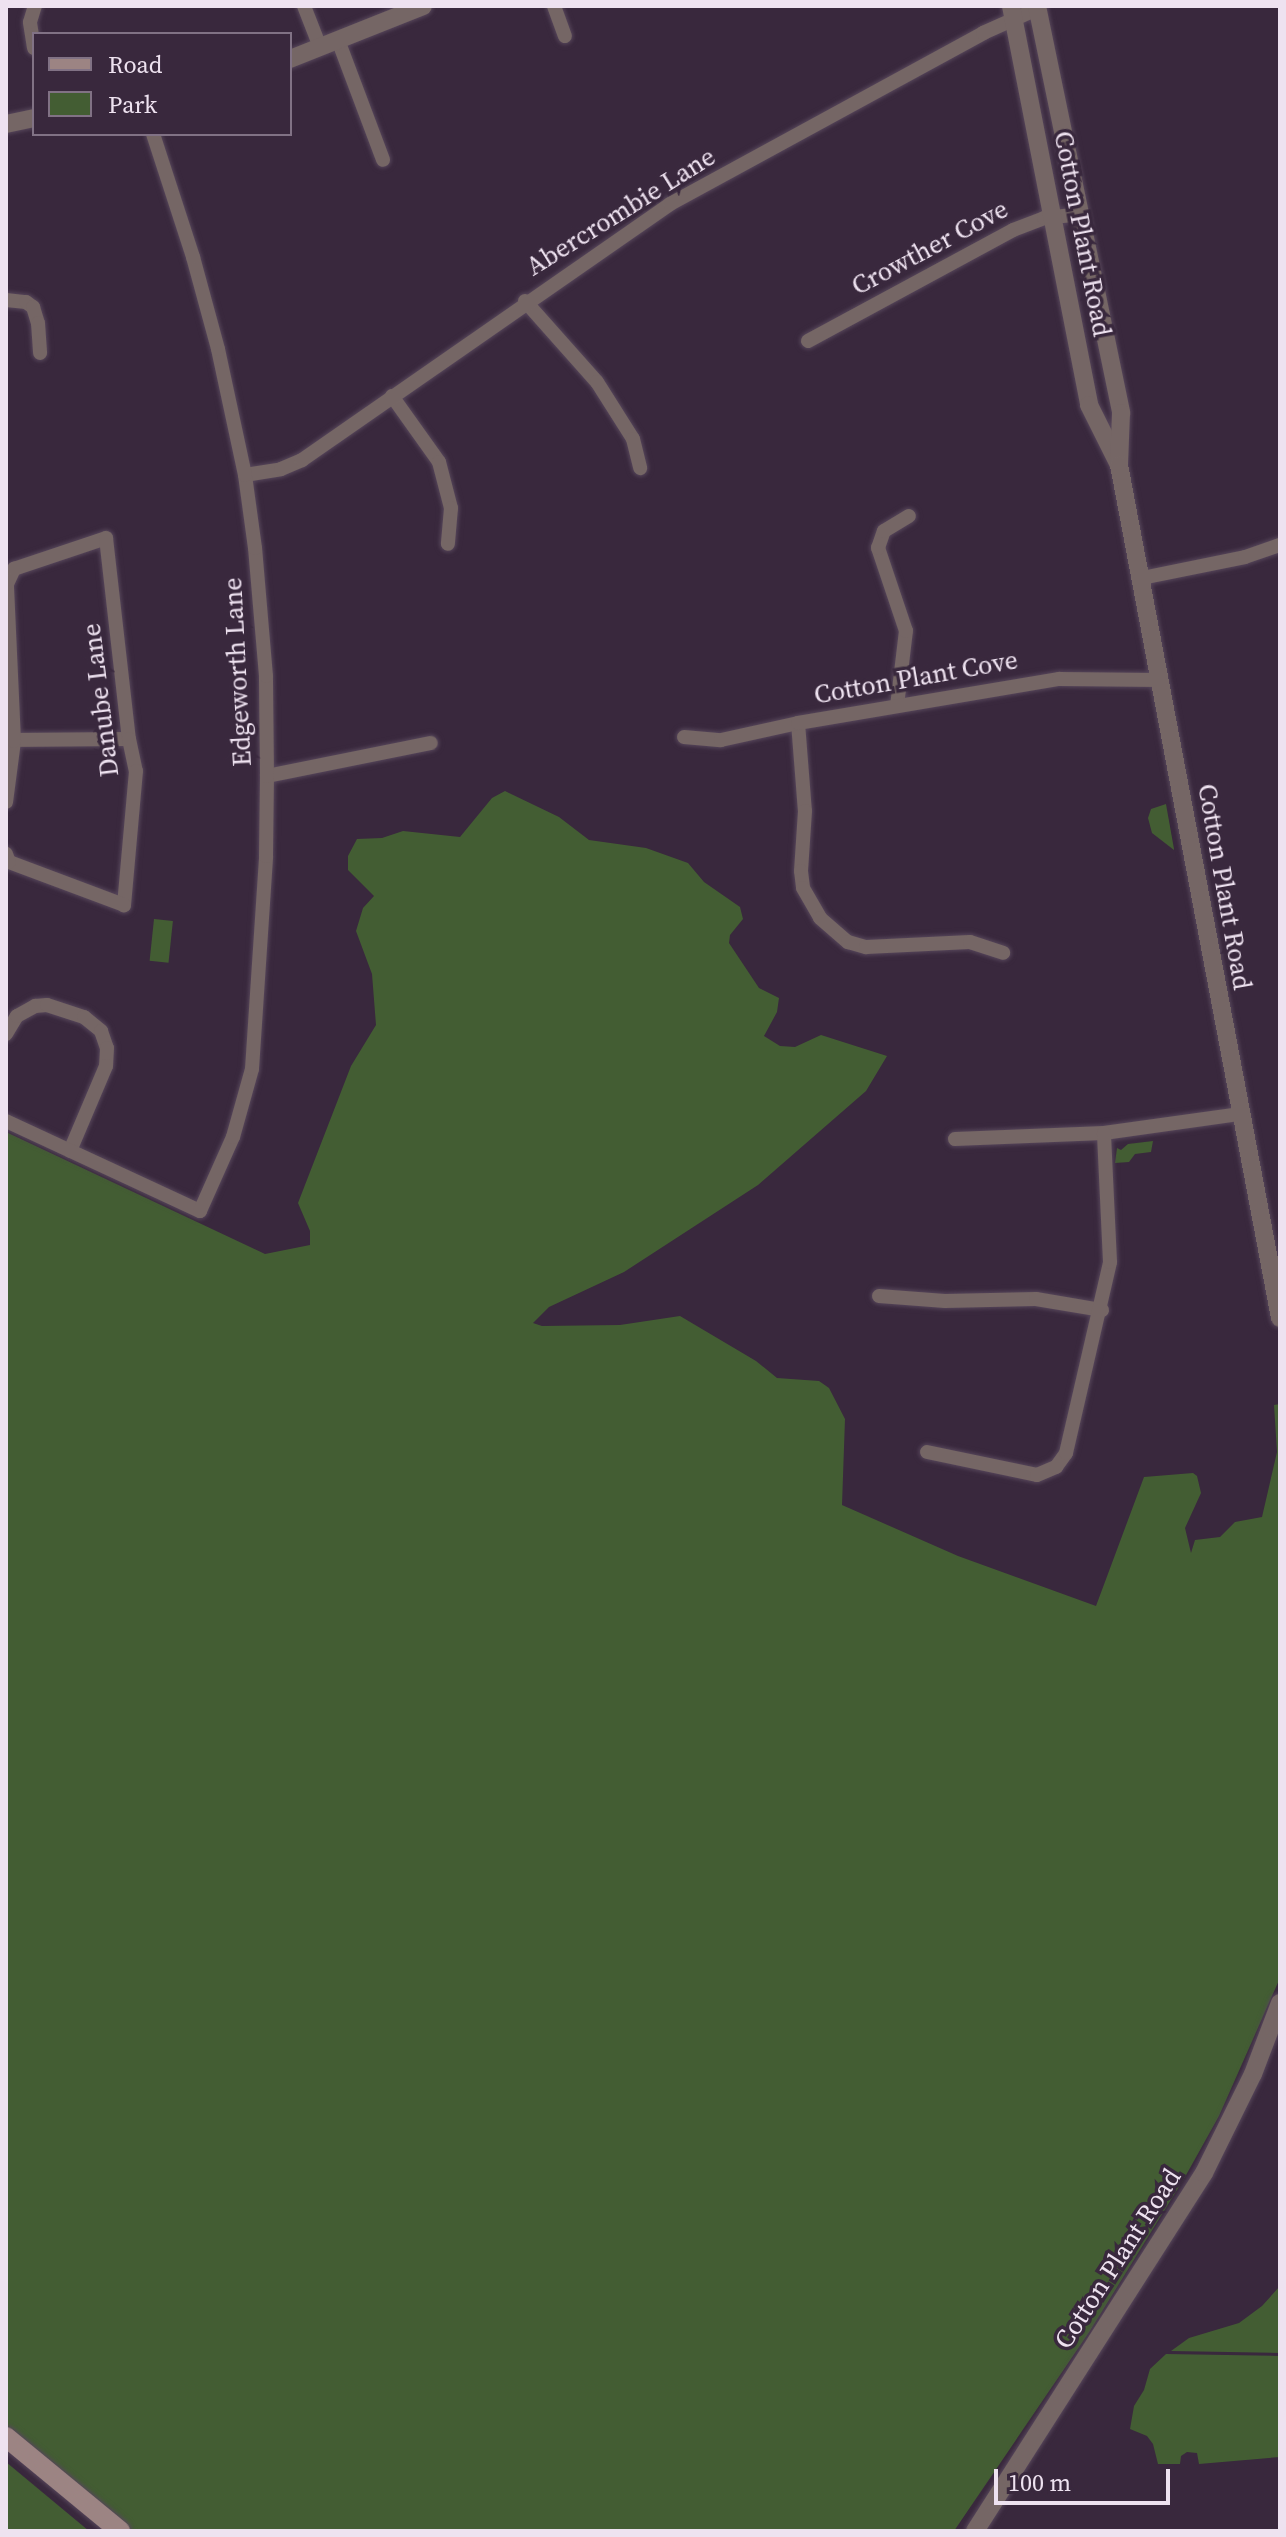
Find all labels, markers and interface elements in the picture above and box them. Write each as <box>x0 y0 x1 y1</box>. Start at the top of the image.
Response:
legend <box>32 32 292 136</box>
text: Road <box>108 48 162 81</box>
text: Park <box>108 88 157 121</box>
street label: Cotton Plant Road <box>1047 129 1117 339</box>
street label: Abercrombie Lane <box>521 141 721 283</box>
street label: Crowther Cove <box>847 194 1013 302</box>
street label: Edgeworth Lane <box>217 577 259 767</box>
street label: Danube Lane <box>76 622 126 778</box>
street label: Cotton Plant Cove <box>812 645 1020 711</box>
street label: Cotton Plant Road <box>1191 782 1257 992</box>
street label: Cotton Plant Road <box>1048 2163 1188 2355</box>
scale bar <box>998 2453 1174 2503</box>
text: 100 m <box>1008 2466 1071 2499</box>

